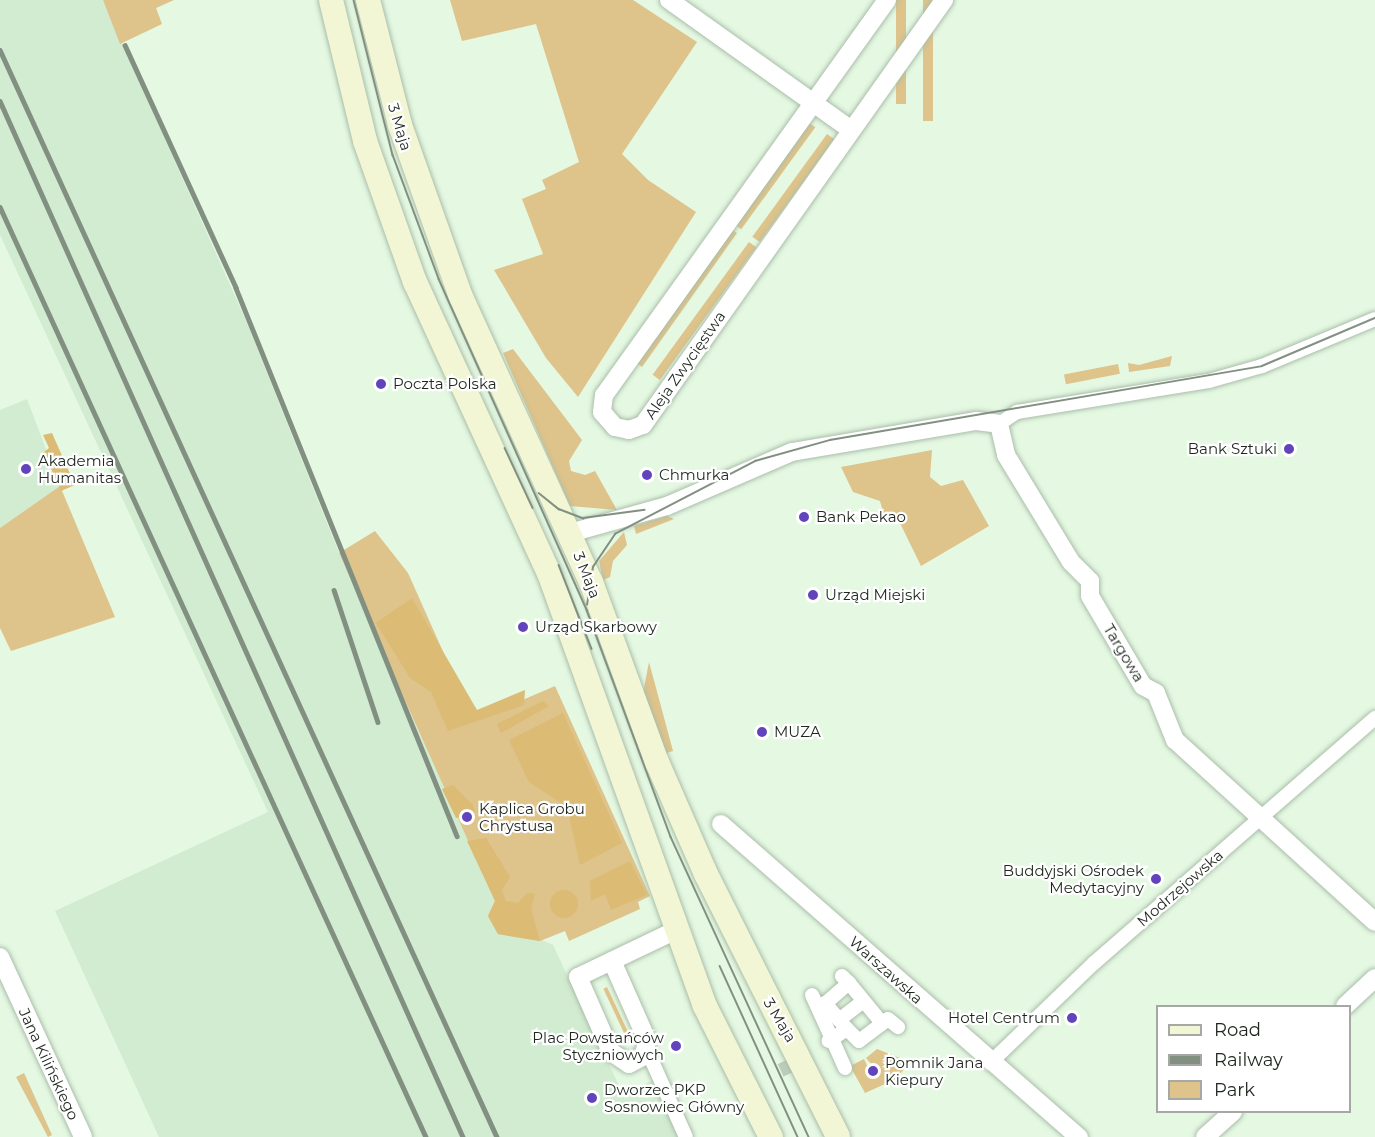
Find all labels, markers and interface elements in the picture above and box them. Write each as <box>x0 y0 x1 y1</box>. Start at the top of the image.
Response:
street label: 3 Maja <box>384 101 416 153</box>
street label: Aleja Zwycięstwa <box>641 308 729 422</box>
place label: Poczta Polska <box>393 375 497 393</box>
marker: Poczta Polska <box>374 377 388 391</box>
place label: Bank Sztuki <box>1188 440 1277 458</box>
marker: Bank Sztuki <box>1282 442 1296 456</box>
place label: Akademia Humanitas <box>38 451 121 486</box>
marker: Akademia Humanitas <box>19 462 33 476</box>
place label: Chmurka <box>659 466 729 484</box>
marker: Chmurka <box>640 468 654 482</box>
place label: Bank Pekao <box>816 508 906 526</box>
marker: Bank Pekao <box>797 510 811 524</box>
street label: 3 Maja <box>570 549 604 601</box>
place label: Urząd Miejski <box>825 586 925 604</box>
marker: Urząd Miejski <box>806 588 820 602</box>
place label: Urząd Skarbowy <box>535 618 657 636</box>
marker: Urząd Skarbowy <box>516 620 530 634</box>
street label: Targowa <box>1100 621 1148 685</box>
place label: MUZA <box>774 723 821 741</box>
marker: MUZA <box>755 725 769 739</box>
place label: Kaplica Grobu Chrystusa <box>479 799 585 834</box>
marker: Kaplica Grobu Chrystusa <box>460 810 474 824</box>
street label: Modrzejowska <box>1133 846 1227 930</box>
place label: Buddyjski Ośrodek Medytacyjny <box>1003 861 1144 896</box>
marker: Buddyjski Ośrodek Medytacyjny <box>1149 872 1163 886</box>
street label: Warszawska <box>846 932 926 1008</box>
street label: 3 Maja <box>760 995 800 1045</box>
street label: Jana Kilińskiego <box>15 1005 83 1123</box>
legend <box>1156 1005 1351 1113</box>
place label: Hotel Centrum <box>948 1009 1060 1027</box>
marker: Hotel Centrum <box>1065 1011 1079 1025</box>
text: Road <box>1214 1019 1261 1041</box>
place label: Plac Powstańców Styczniowych <box>532 1028 664 1063</box>
marker: Plac Powstańców Styczniowych <box>669 1039 683 1053</box>
text: Railway <box>1214 1049 1283 1071</box>
place label: Pomnik Jana Kiepury <box>885 1053 983 1088</box>
marker: Pomnik Jana Kiepury <box>866 1064 880 1078</box>
text: Park <box>1214 1079 1255 1101</box>
place label: Dworzec PKP Sosnowiec Główny <box>604 1080 744 1115</box>
marker: Dworzec PKP Sosnowiec Główny <box>585 1091 599 1105</box>

